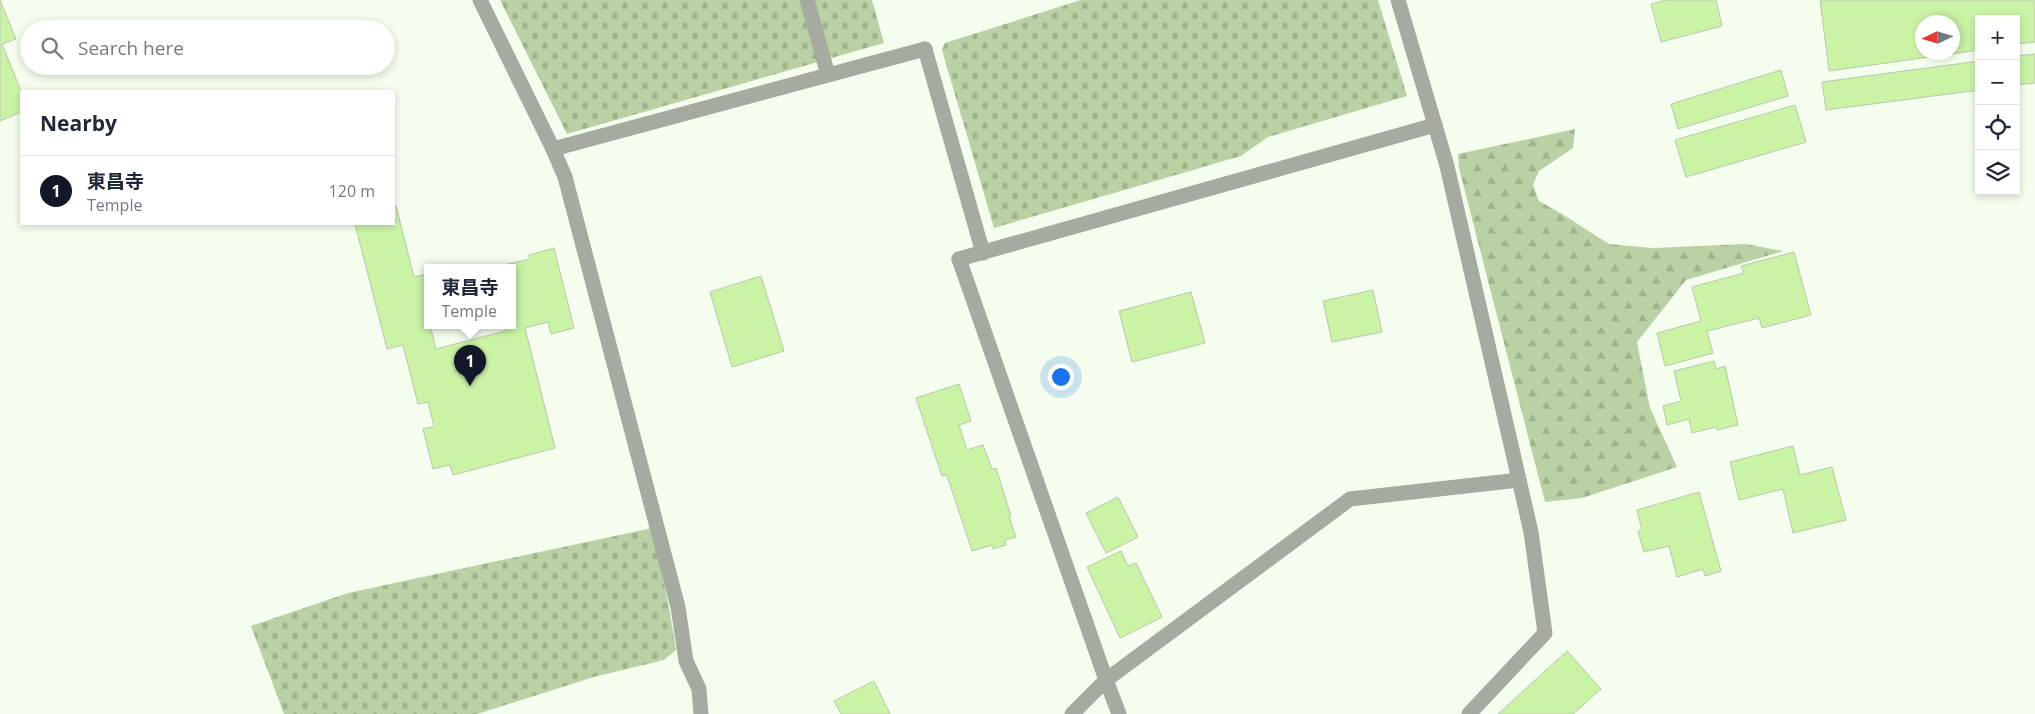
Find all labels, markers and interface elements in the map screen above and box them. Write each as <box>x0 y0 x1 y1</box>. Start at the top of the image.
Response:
north arrow <box>1915 15 1960 60</box>
map controls <box>1975 15 2020 195</box>
button: + <box>1975 15 2020 60</box>
search box <box>20 20 395 75</box>
icon: search <box>38 34 66 62</box>
text: Search here <box>78 35 184 61</box>
button: − <box>1975 60 2020 105</box>
button: locate <box>1975 105 2020 150</box>
text: Nearby <box>40 109 117 137</box>
button: layers <box>1975 150 2020 195</box>
text: 東昌寺 <box>87 168 144 194</box>
text: 1 <box>51 180 61 202</box>
text: 120 m <box>329 180 375 202</box>
text: Temple <box>87 194 142 216</box>
popup <box>424 264 516 329</box>
text: 東昌寺 <box>441 274 499 300</box>
text: Temple <box>441 300 497 322</box>
pin: 1 <box>454 345 486 386</box>
your location <box>1048 364 1074 390</box>

